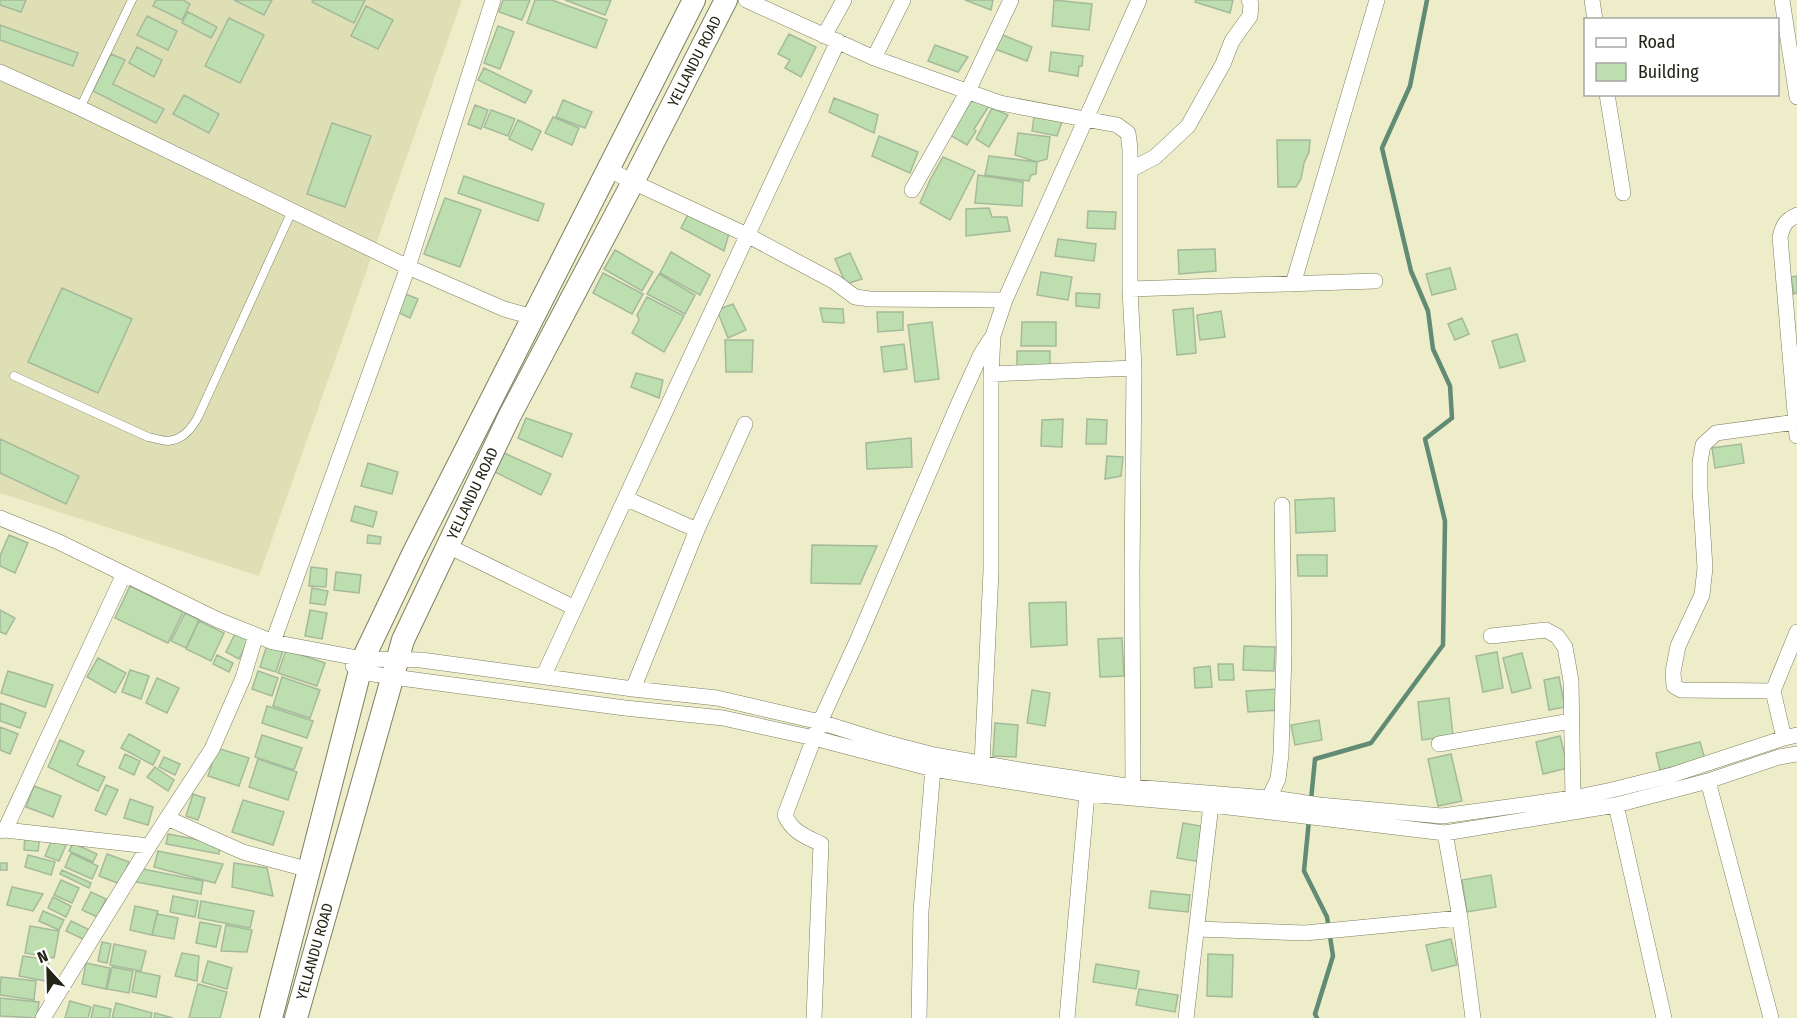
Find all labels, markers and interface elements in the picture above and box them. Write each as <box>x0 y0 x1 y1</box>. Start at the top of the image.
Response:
street label: YELLANDU ROAD <box>664 13 725 110</box>
legend <box>1584 18 1779 96</box>
text: Road <box>1638 31 1675 53</box>
text: Building <box>1638 61 1699 83</box>
street label: YELLANDU ROAD <box>443 445 502 543</box>
street label: YELLANDU ROAD <box>293 901 337 1002</box>
north arrow <box>18 940 78 1000</box>
text: N <box>35 946 51 967</box>

